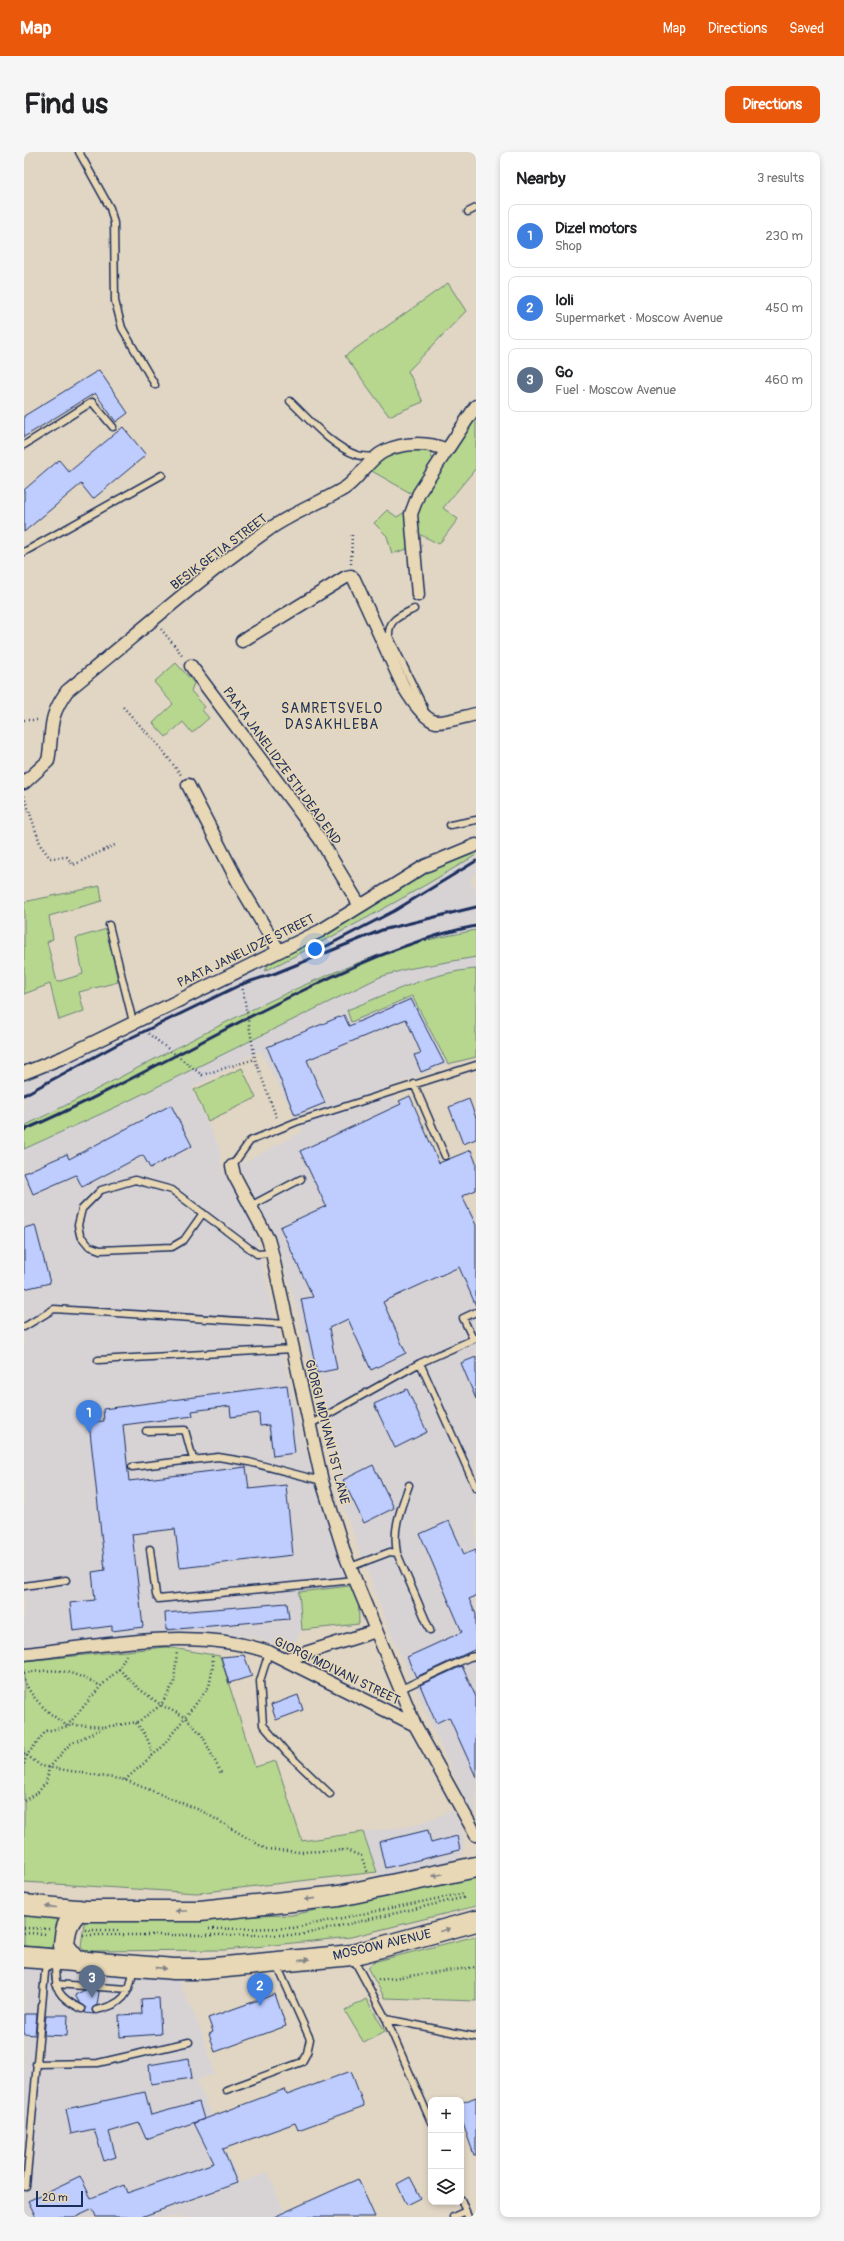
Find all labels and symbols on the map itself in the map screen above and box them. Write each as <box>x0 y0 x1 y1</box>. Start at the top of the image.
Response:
street label: BESIK GETIA STREET <box>168 511 270 593</box>
street label: PAATA JANELIDZE 5TH DEAD END <box>219 684 345 848</box>
district label: SAMRETSVELO DASAKHLEBA <box>281 700 383 733</box>
street label: PAATA JANELIDZE STREET <box>175 911 317 991</box>
your location <box>305 939 325 959</box>
street label: GIORGI MDIVANI 1ST LANE <box>301 1358 353 1506</box>
pin: 1 <box>76 1400 102 1433</box>
street label: GIORGI MDIVANI STREET <box>272 1634 402 1708</box>
one-way arrow <box>432 1873 444 1879</box>
one-way arrow <box>304 1896 316 1902</box>
one-way arrow <box>45 1904 57 1911</box>
one-way arrow <box>174 1908 187 1914</box>
street label: MOSCOW AVENUE <box>331 1926 433 1964</box>
one-way arrow <box>438 1927 451 1933</box>
one-way arrow <box>298 1957 310 1963</box>
pin: 3 <box>79 1965 105 1998</box>
one-way arrow <box>155 1965 167 1972</box>
pin: 2 <box>247 1973 273 2006</box>
scale bar <box>36 2189 83 2208</box>

